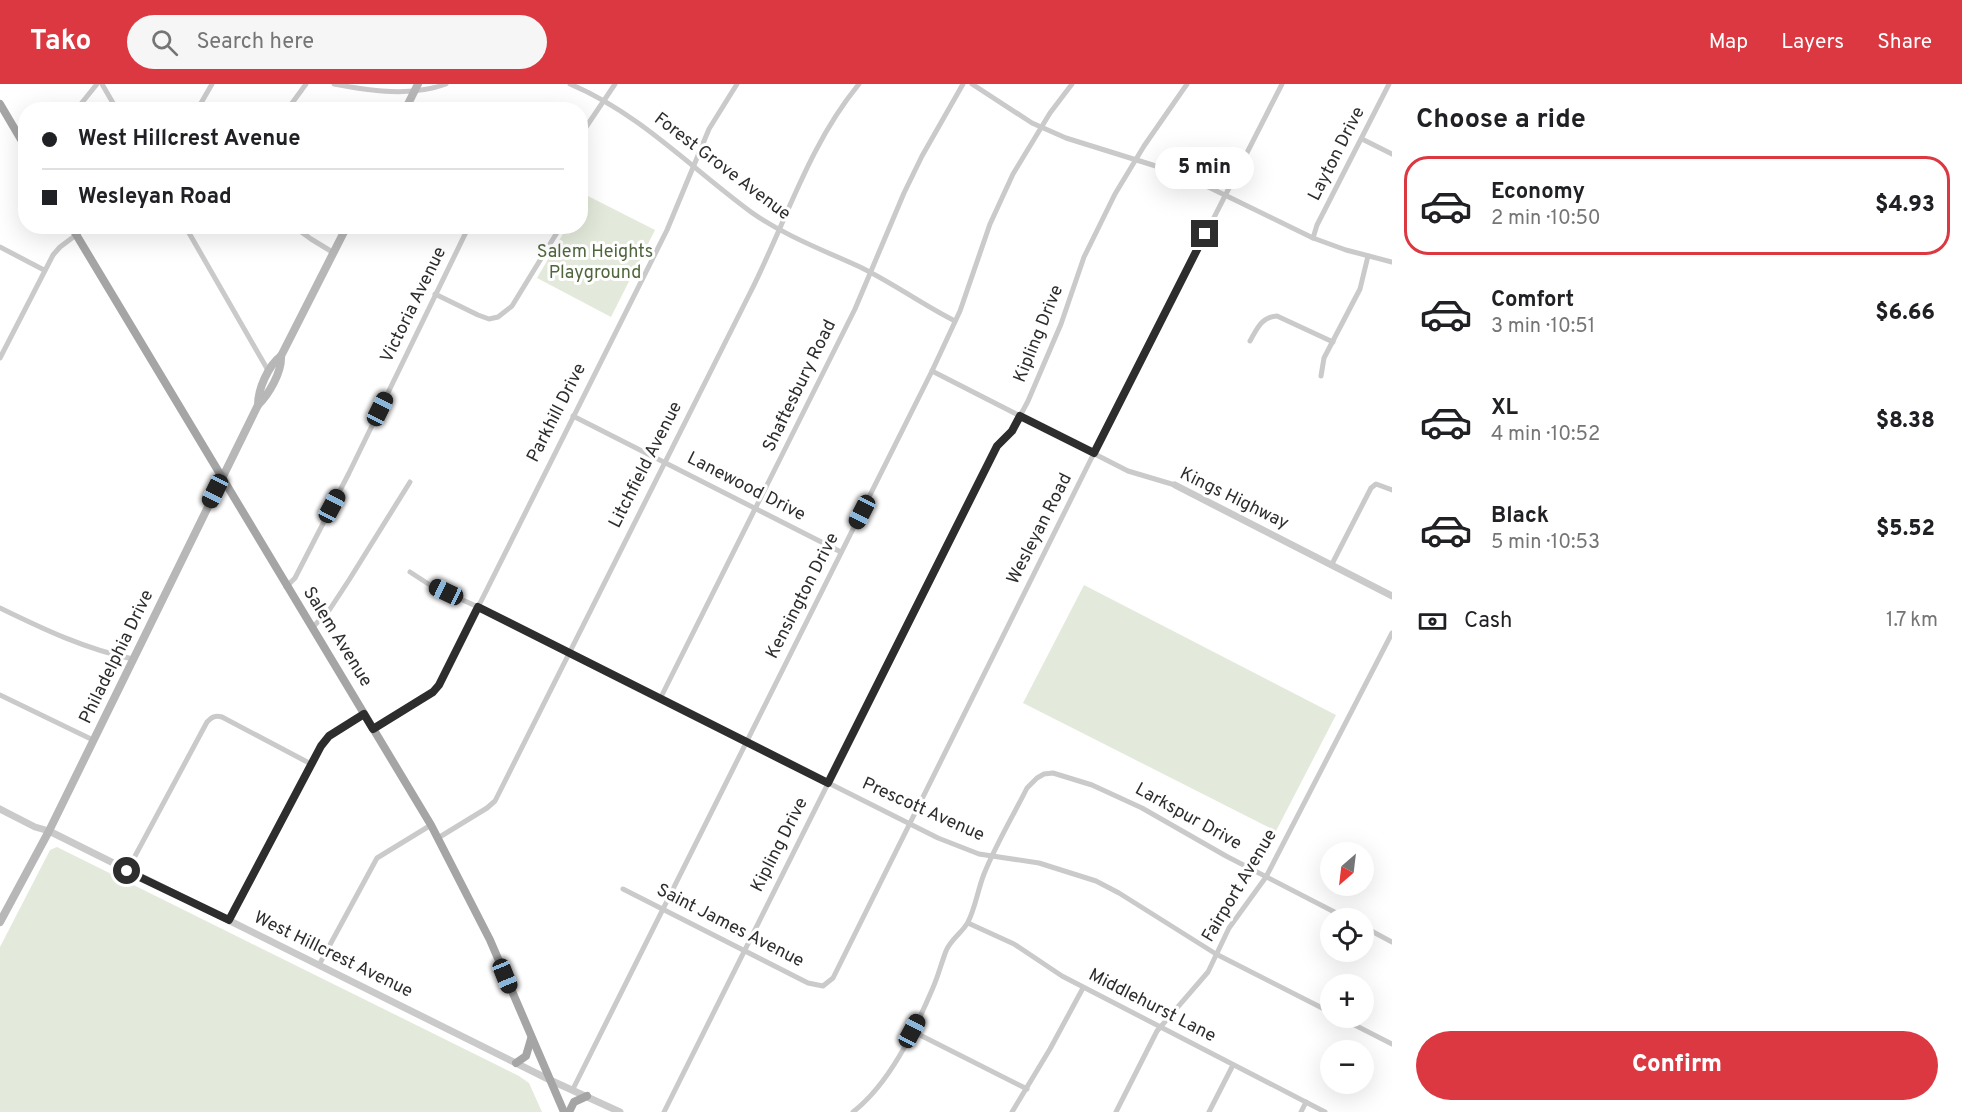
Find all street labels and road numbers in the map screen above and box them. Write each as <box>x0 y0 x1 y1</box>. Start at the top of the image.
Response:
street label: Layton Drive <box>1303 103 1371 205</box>
street label: Forest Grove Avenue <box>649 108 795 226</box>
street label: Victoria Avenue <box>376 243 452 367</box>
street label: Kipling Drive <box>1009 282 1069 386</box>
street label: Shaftesbury Road <box>758 316 842 456</box>
street label: Parkhill Drive <box>522 360 592 466</box>
street label: Litchfield Avenue <box>604 398 688 532</box>
street label: Lanewood Drive <box>683 447 809 527</box>
street label: Kings Highway <box>1176 463 1292 535</box>
street label: Wesleyan Road <box>1002 470 1078 588</box>
street label: Kensington Drive <box>761 529 845 663</box>
street label: Salem Avenue <box>297 583 377 691</box>
street label: Philadelphia Drive <box>75 586 159 728</box>
street label: Prescott Avenue <box>858 773 988 847</box>
street label: Larkspur Drive <box>1131 778 1245 856</box>
street label: Kipling Drive <box>746 794 814 896</box>
street label: Fairport Avenue <box>1197 825 1283 947</box>
street label: Saint James Avenue <box>652 879 808 973</box>
street label: West Hillcrest Avenue <box>250 907 416 1003</box>
street label: Middlehurst Lane <box>1084 964 1220 1048</box>

